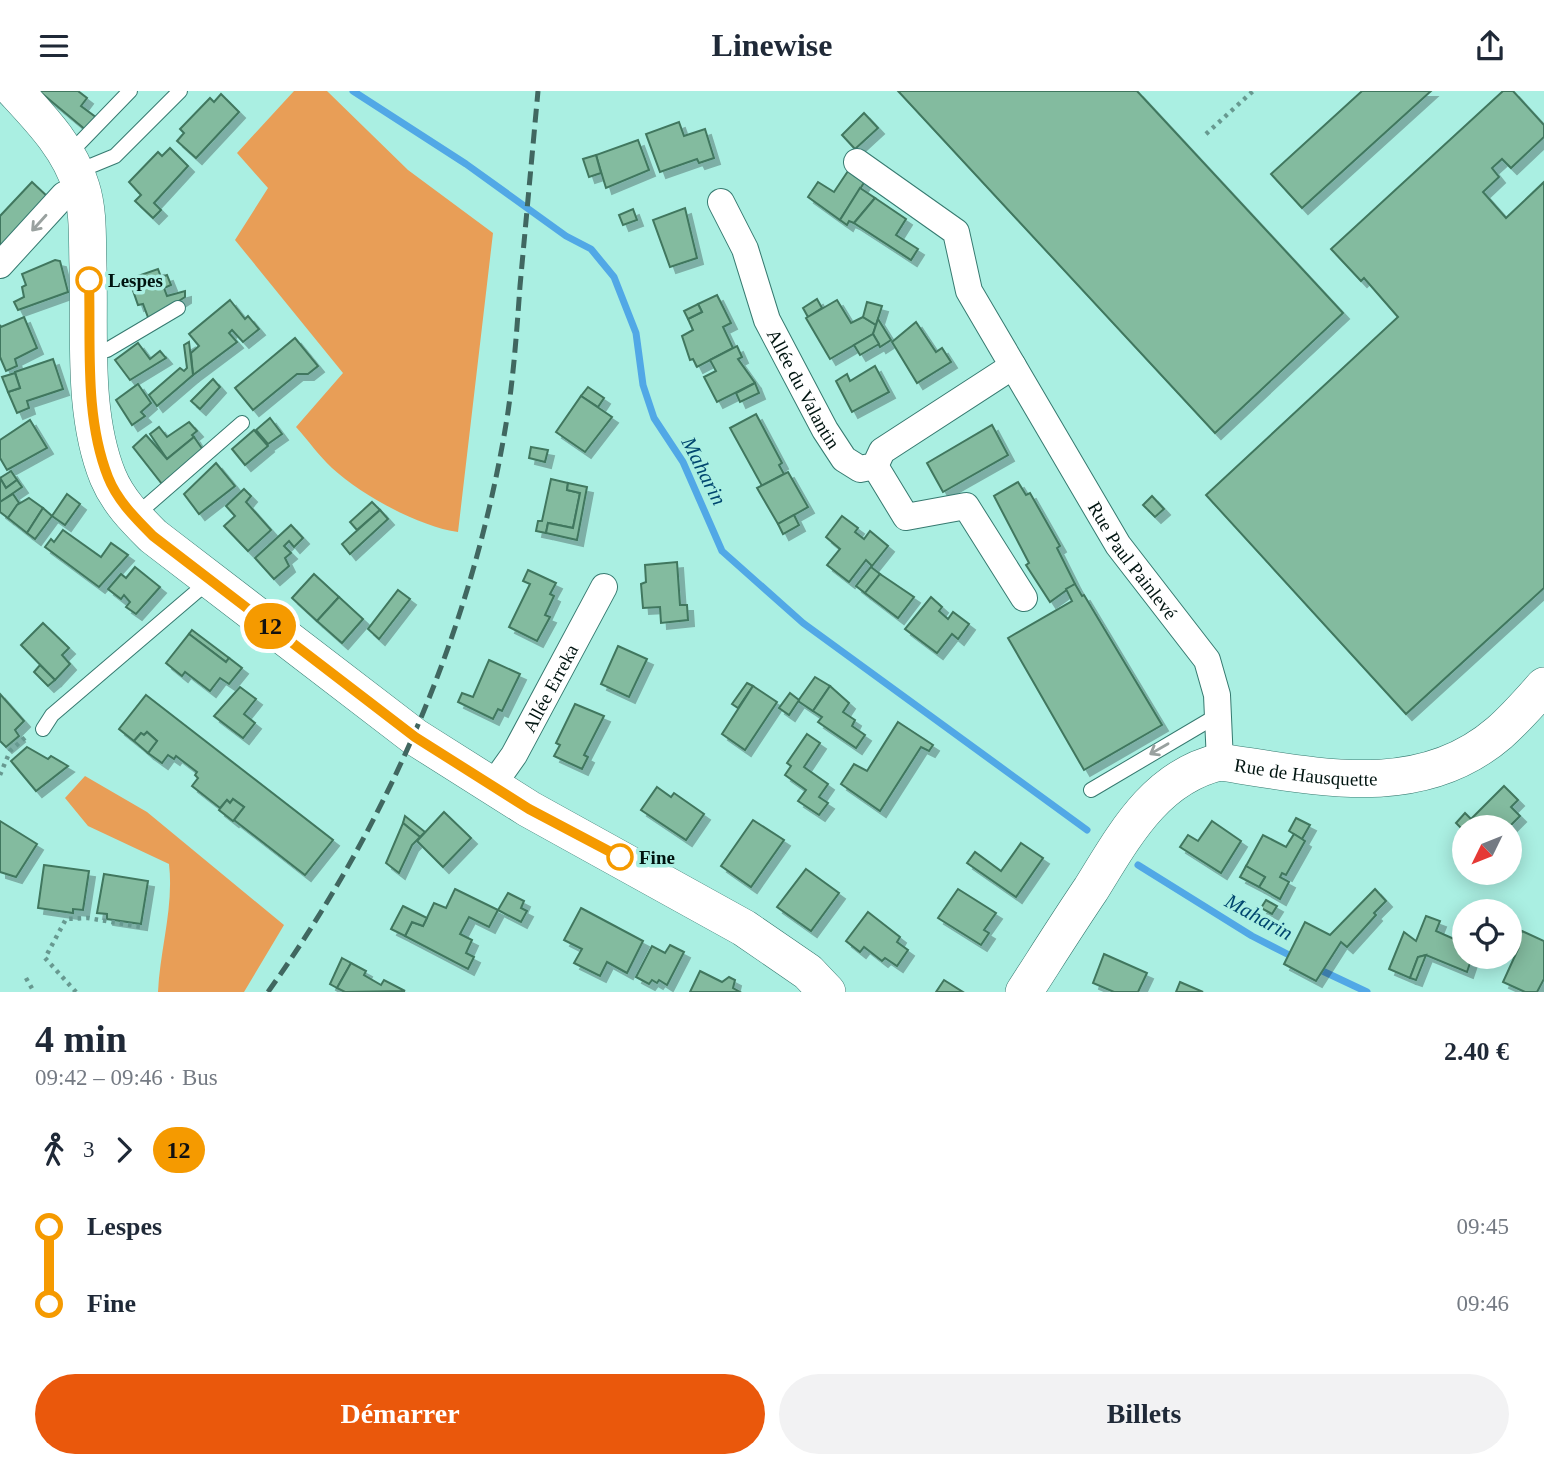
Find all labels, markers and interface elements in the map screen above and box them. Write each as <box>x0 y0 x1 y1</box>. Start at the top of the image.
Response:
icon: menu <box>35 27 73 65</box>
text: Linewise <box>712 27 832 63</box>
icon: share <box>1471 27 1509 65</box>
one-way arrow <box>30 214 47 231</box>
marker: Lespes <box>76 267 102 293</box>
place label: Lespes <box>108 270 163 291</box>
street label: Allée du Valantin <box>763 325 845 453</box>
water label: Maharin <box>676 432 731 509</box>
street label: Rue Paul Painlevé <box>1084 498 1182 623</box>
line badge: 12 <box>238 603 302 649</box>
text: 12 <box>258 613 282 639</box>
street label: Allée Erreka <box>518 640 582 736</box>
one-way arrow <box>1150 743 1170 757</box>
street label: Rue de Hausquette <box>1233 754 1378 789</box>
north arrow <box>1452 815 1522 885</box>
map controls <box>1452 815 1522 969</box>
marker: Fine <box>607 844 633 870</box>
place label: Fine <box>639 847 675 868</box>
water label: Maharin <box>1220 888 1297 945</box>
button: locate <box>1452 899 1522 969</box>
text: 4 min <box>35 1018 127 1060</box>
text: 2.40 € <box>1444 1037 1509 1066</box>
text: 09:42 – 09:46 · Bus <box>35 1065 218 1090</box>
icon: walk <box>35 1131 73 1169</box>
icon: forward <box>105 1131 143 1169</box>
text: 3 <box>83 1137 95 1162</box>
text: 12 <box>167 1137 191 1163</box>
text: Lespes <box>87 1212 162 1241</box>
text: 09:45 <box>1457 1214 1509 1239</box>
text: Fine <box>87 1289 136 1318</box>
text: 09:46 <box>1457 1291 1509 1316</box>
button: Démarrer <box>35 1374 765 1454</box>
button: Billets <box>779 1374 1509 1454</box>

